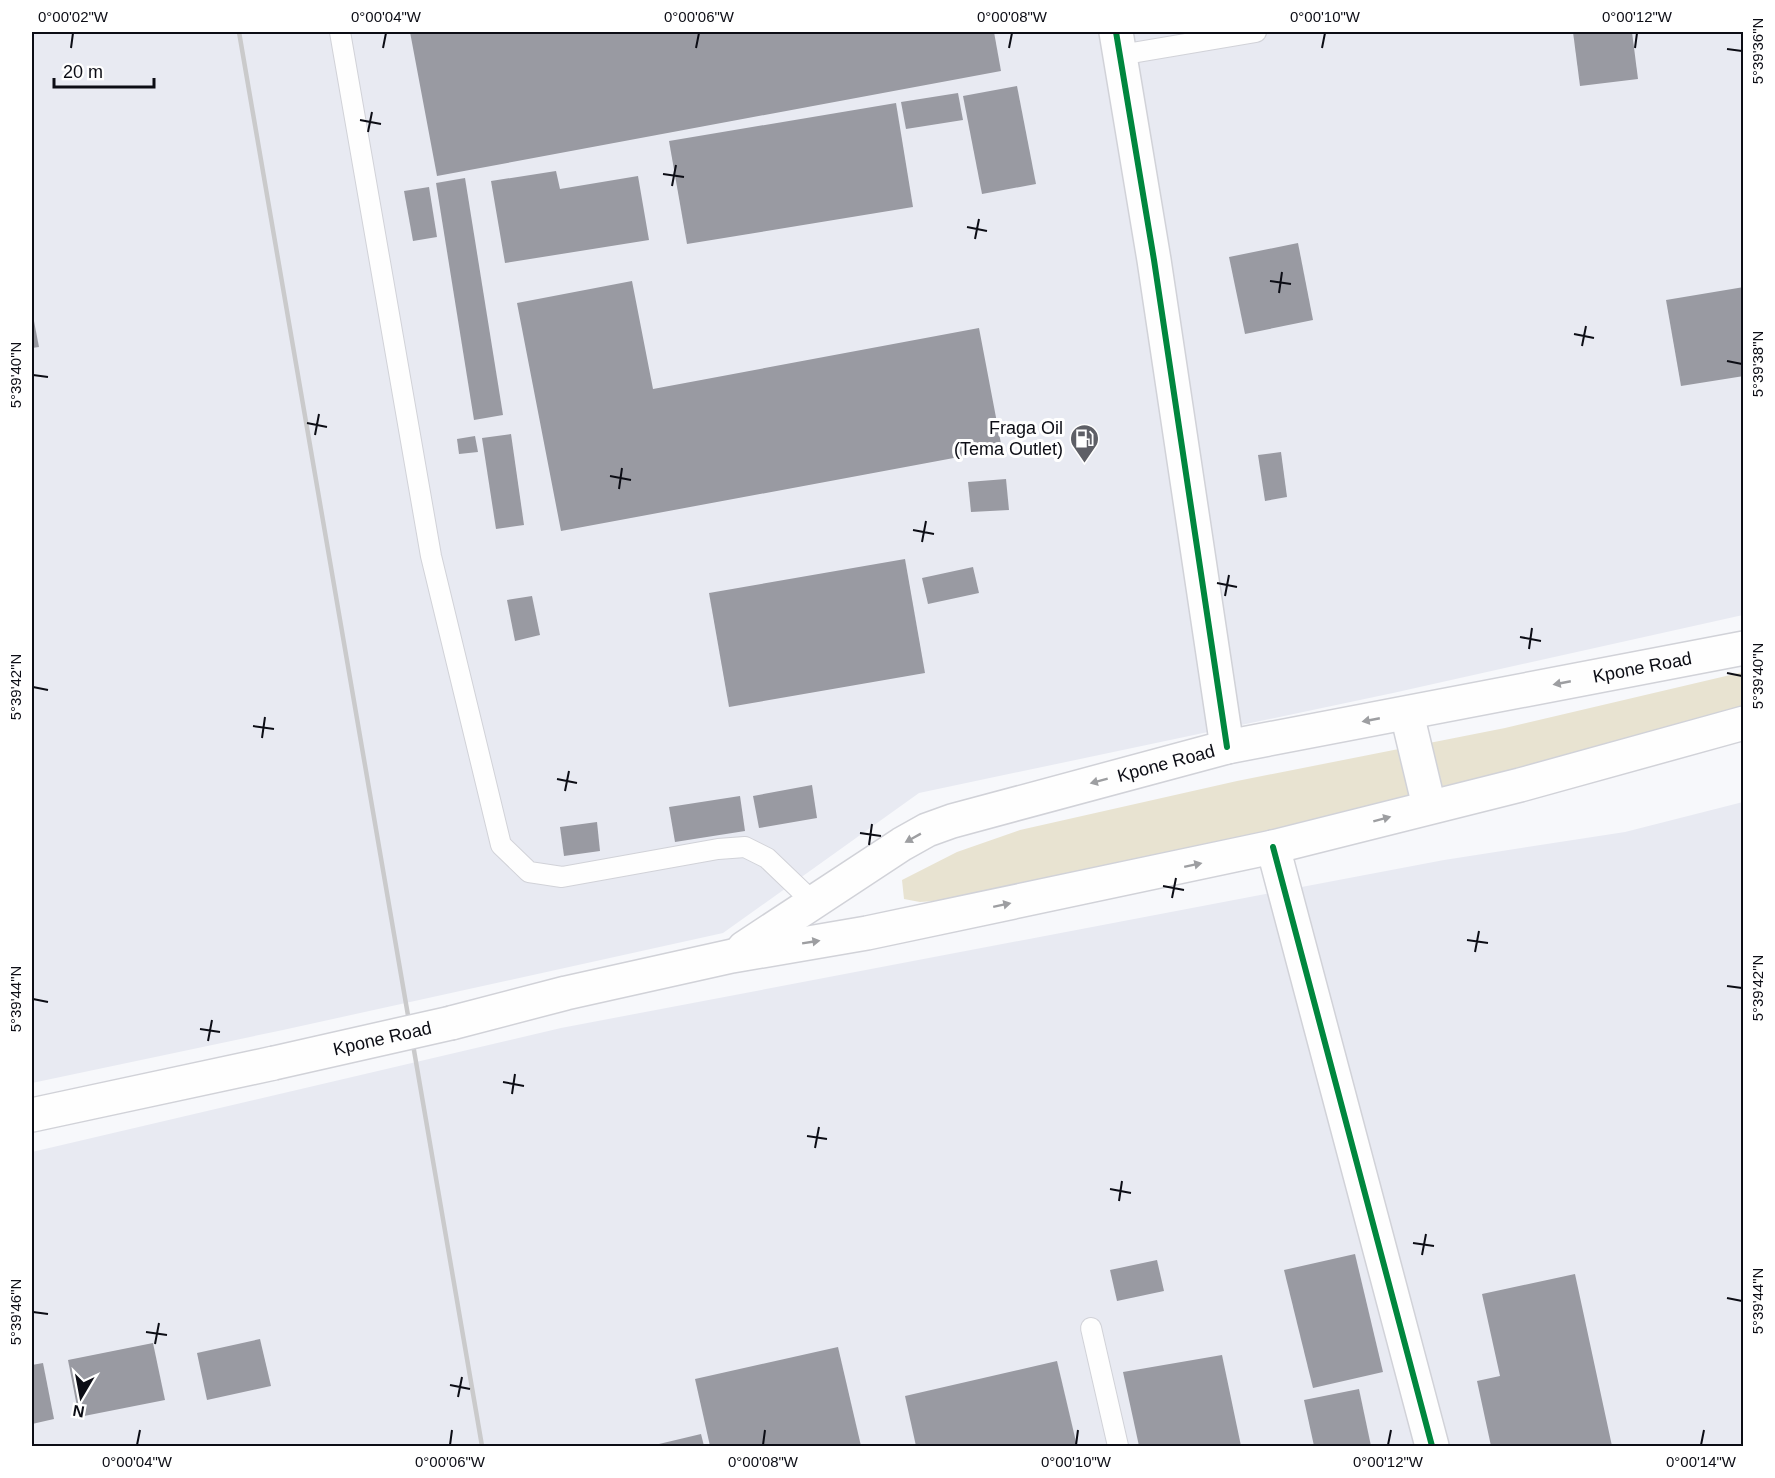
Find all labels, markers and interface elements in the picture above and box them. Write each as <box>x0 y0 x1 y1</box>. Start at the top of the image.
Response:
text: 0°00'02"W <box>38 8 109 25</box>
text: 0°00'04"W <box>351 8 422 25</box>
text: 0°00'06"W <box>664 8 735 25</box>
text: 0°00'08"W <box>977 8 1048 25</box>
text: 0°00'10"W <box>1290 8 1361 25</box>
text: 0°00'12"W <box>1602 8 1673 25</box>
text: 5°39'36"N <box>1749 18 1766 84</box>
scale bar <box>54 51 154 89</box>
text: 20 m <box>63 62 103 82</box>
text: 5°39'38"N <box>1749 331 1766 397</box>
text: 5°39'40"N <box>7 342 24 408</box>
place label: Fraga Oil (Tema Outlet) <box>954 418 1063 459</box>
fuel station icon: Fraga Oil (Tema Outlet) <box>1068 422 1100 464</box>
text: 5°39'40"N <box>1749 643 1766 709</box>
street label: Kpone Road <box>1591 648 1693 687</box>
text: 5°39'42"N <box>7 654 24 720</box>
one-way arrow <box>1553 679 1572 688</box>
one-way arrow <box>1361 716 1380 725</box>
street label: Kpone Road <box>1115 741 1217 786</box>
one-way arrow <box>1090 777 1108 786</box>
one-way arrow <box>1373 813 1391 823</box>
one-way arrow <box>905 833 921 844</box>
one-way arrow <box>1184 859 1202 869</box>
one-way arrow <box>993 900 1012 909</box>
one-way arrow <box>801 938 820 947</box>
text: 5°39'42"N <box>1749 955 1766 1021</box>
text: 5°39'44"N <box>7 966 24 1032</box>
street label: Kpone Road <box>331 1018 433 1059</box>
text: 5°39'44"N <box>1749 1268 1766 1334</box>
text: 5°39'46"N <box>7 1279 24 1345</box>
north arrow <box>51 1367 111 1427</box>
text: N <box>71 1402 86 1421</box>
text: 0°00'04"W <box>102 1453 173 1470</box>
text: 0°00'06"W <box>415 1453 486 1470</box>
text: 0°00'08"W <box>728 1453 799 1470</box>
text: 0°00'10"W <box>1041 1453 1112 1470</box>
text: 0°00'12"W <box>1353 1453 1424 1470</box>
text: 0°00'14"W <box>1666 1453 1737 1470</box>

